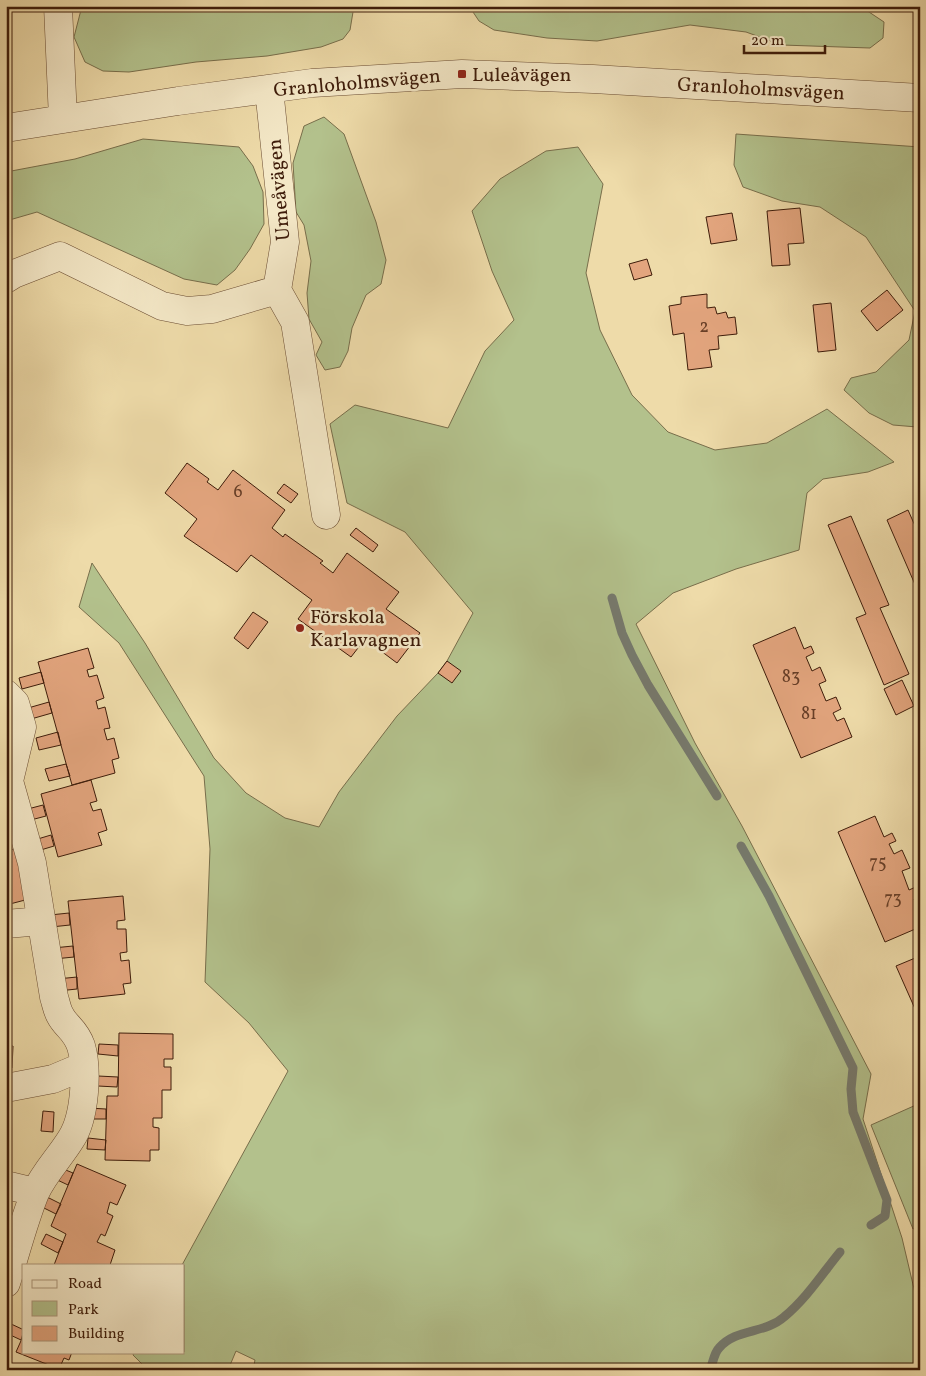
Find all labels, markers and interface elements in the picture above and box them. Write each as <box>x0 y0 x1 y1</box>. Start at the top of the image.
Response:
scale bar <box>744 22 825 54</box>
text: 20 m <box>751 31 784 52</box>
place label: Luleåvägen <box>472 62 572 90</box>
street label: Granloholmsvägen <box>272 63 442 105</box>
marker: Luleåvägen <box>456 68 468 80</box>
street label: Granloholmsvägen <box>676 72 845 108</box>
street label: Umeåvägen <box>262 138 298 242</box>
house number: 2 <box>699 315 709 340</box>
house number: 6 <box>233 480 243 505</box>
place label: Förskola Karlavagnen <box>310 604 421 655</box>
marker: Förskola Karlavagnen <box>294 622 306 634</box>
house number: 83 <box>782 665 800 690</box>
house number: 81 <box>801 702 817 727</box>
house number: 75 <box>869 851 887 876</box>
house number: 73 <box>884 887 902 912</box>
legend <box>22 1264 185 1354</box>
text: Road <box>68 1274 102 1295</box>
text: Park <box>68 1300 99 1321</box>
text: Building <box>68 1324 125 1345</box>

